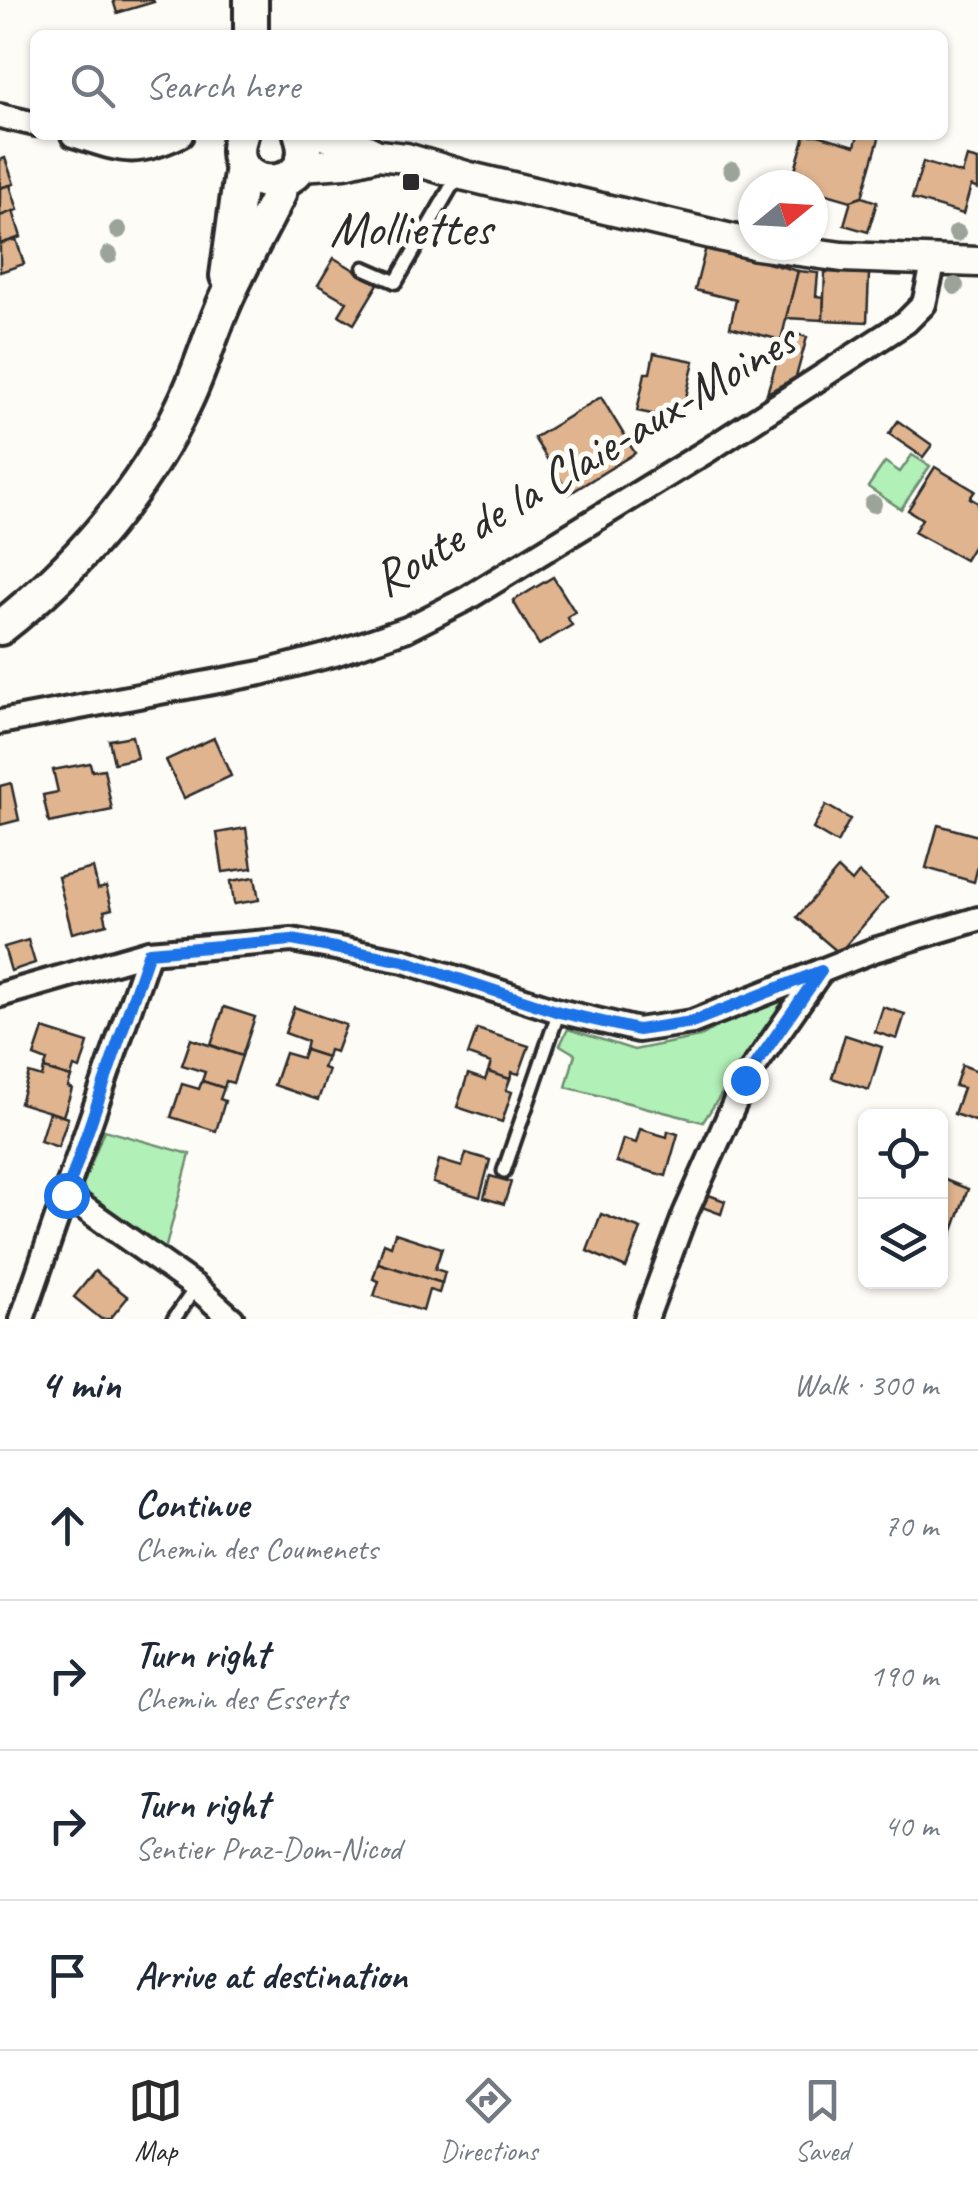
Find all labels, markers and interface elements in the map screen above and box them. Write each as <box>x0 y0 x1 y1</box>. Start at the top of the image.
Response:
search box <box>30 30 948 140</box>
icon: search <box>65 58 120 113</box>
text: Search here <box>145 62 300 109</box>
north arrow <box>738 170 828 260</box>
marker: Molliettes <box>400 171 422 193</box>
place label: Molliettes <box>330 197 496 260</box>
street label: Route de la Claie-aux-Moines <box>361 306 811 610</box>
route end <box>723 1058 769 1104</box>
map controls <box>858 1109 948 1289</box>
button: locate <box>858 1109 948 1199</box>
route start <box>44 1173 90 1219</box>
button: layers <box>858 1199 948 1289</box>
text: 4 min <box>40 1358 120 1411</box>
text: Walk · 300 m <box>794 1364 938 1405</box>
text: Continue <box>135 1481 249 1528</box>
icon: ahead <box>40 1498 95 1553</box>
text: 70 m <box>884 1505 938 1546</box>
text: Chemin des Coumenets <box>135 1528 378 1569</box>
text: Turn right <box>135 1631 269 1678</box>
icon: right <box>40 1648 95 1703</box>
text: 190 m <box>869 1655 938 1696</box>
text: Chemin des Esserts <box>135 1678 347 1719</box>
text: Turn right <box>135 1781 269 1828</box>
icon: right <box>40 1798 95 1853</box>
text: 40 m <box>884 1805 938 1846</box>
text: Sentier Praz-Dom-Nicod <box>135 1828 401 1869</box>
icon: arrive <box>40 1948 95 2003</box>
text: Arrive at destination <box>135 1952 407 1999</box>
tab: Map <box>128 2073 183 2168</box>
tab: Directions <box>440 2073 538 2168</box>
tab: Saved <box>795 2073 850 2168</box>

